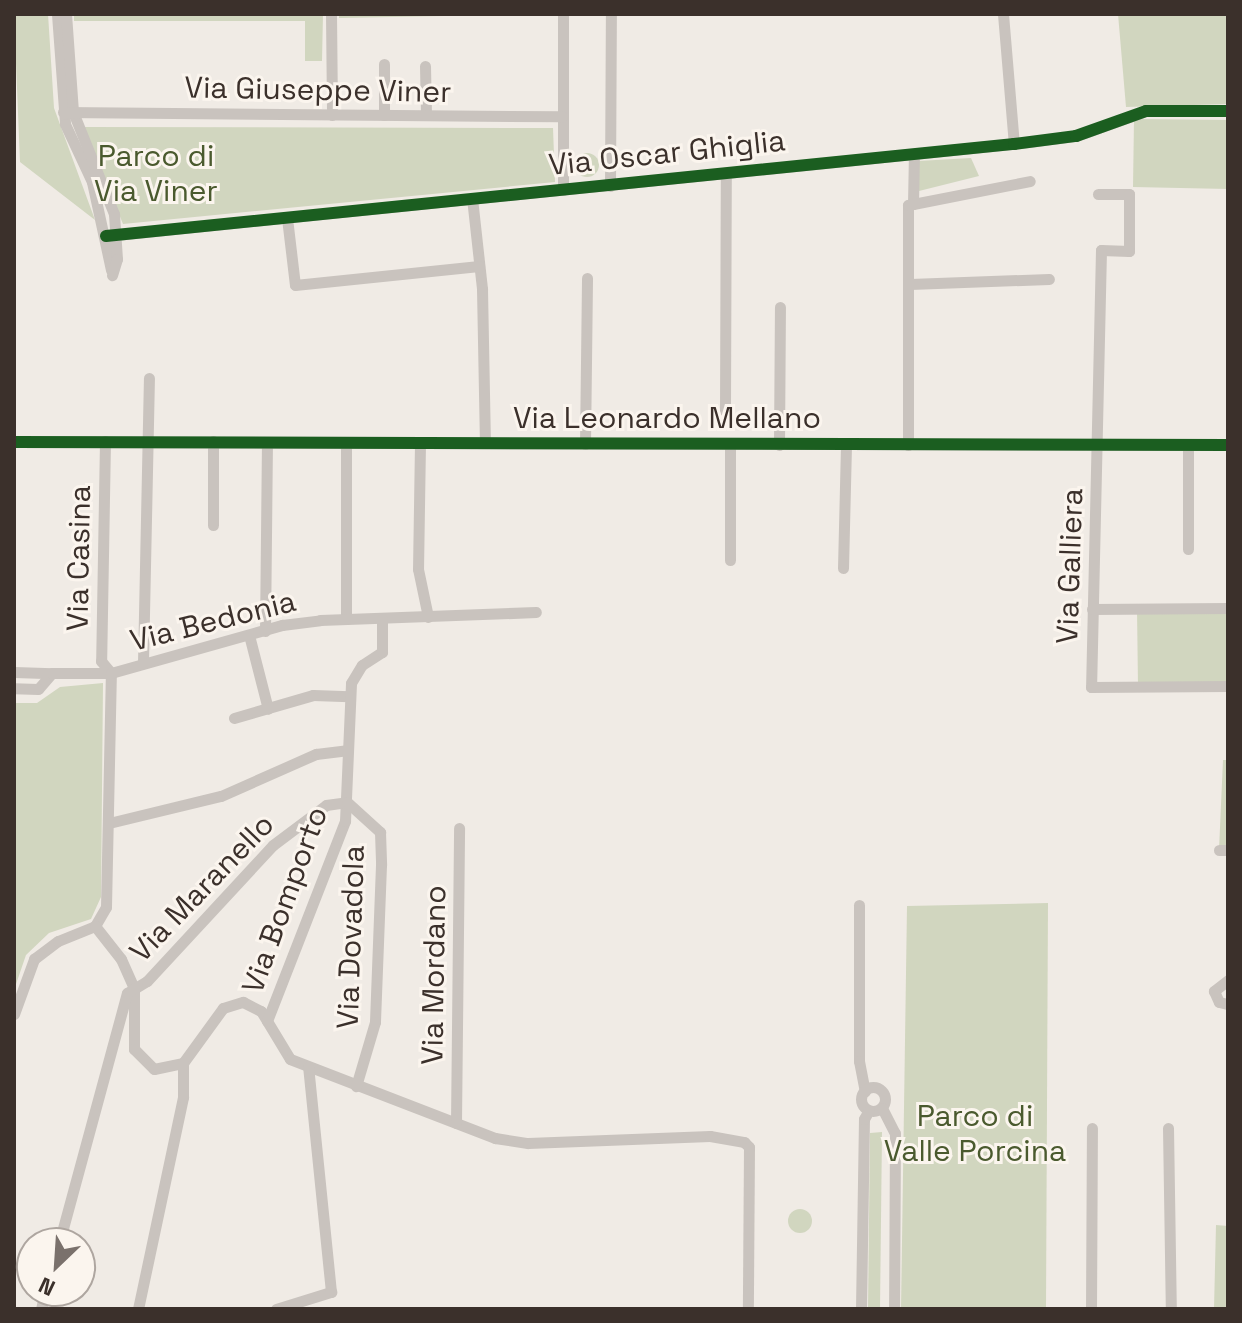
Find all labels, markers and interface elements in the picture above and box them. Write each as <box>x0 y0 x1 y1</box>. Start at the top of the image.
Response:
street label: Via Giuseppe Viner <box>184 70 452 110</box>
street label: Via Oscar Ghiglia <box>547 123 787 183</box>
park label: Parco di Via Viner <box>94 138 218 208</box>
street label: Via Leonardo Mellano <box>513 400 821 436</box>
street label: Via Casina <box>60 485 98 631</box>
street label: Via Galliera <box>1049 488 1091 644</box>
street label: Via Bedonia <box>127 583 299 659</box>
street label: Via Bomporto <box>235 802 335 998</box>
street label: Via Maranello <box>123 807 281 969</box>
street label: Via Dovadola <box>330 845 372 1029</box>
street label: Via Mordano <box>414 885 454 1065</box>
park label: Parco di Valle Porcina <box>884 1098 1066 1168</box>
north arrow <box>16 1227 96 1307</box>
text: N <box>34 1271 59 1303</box>

